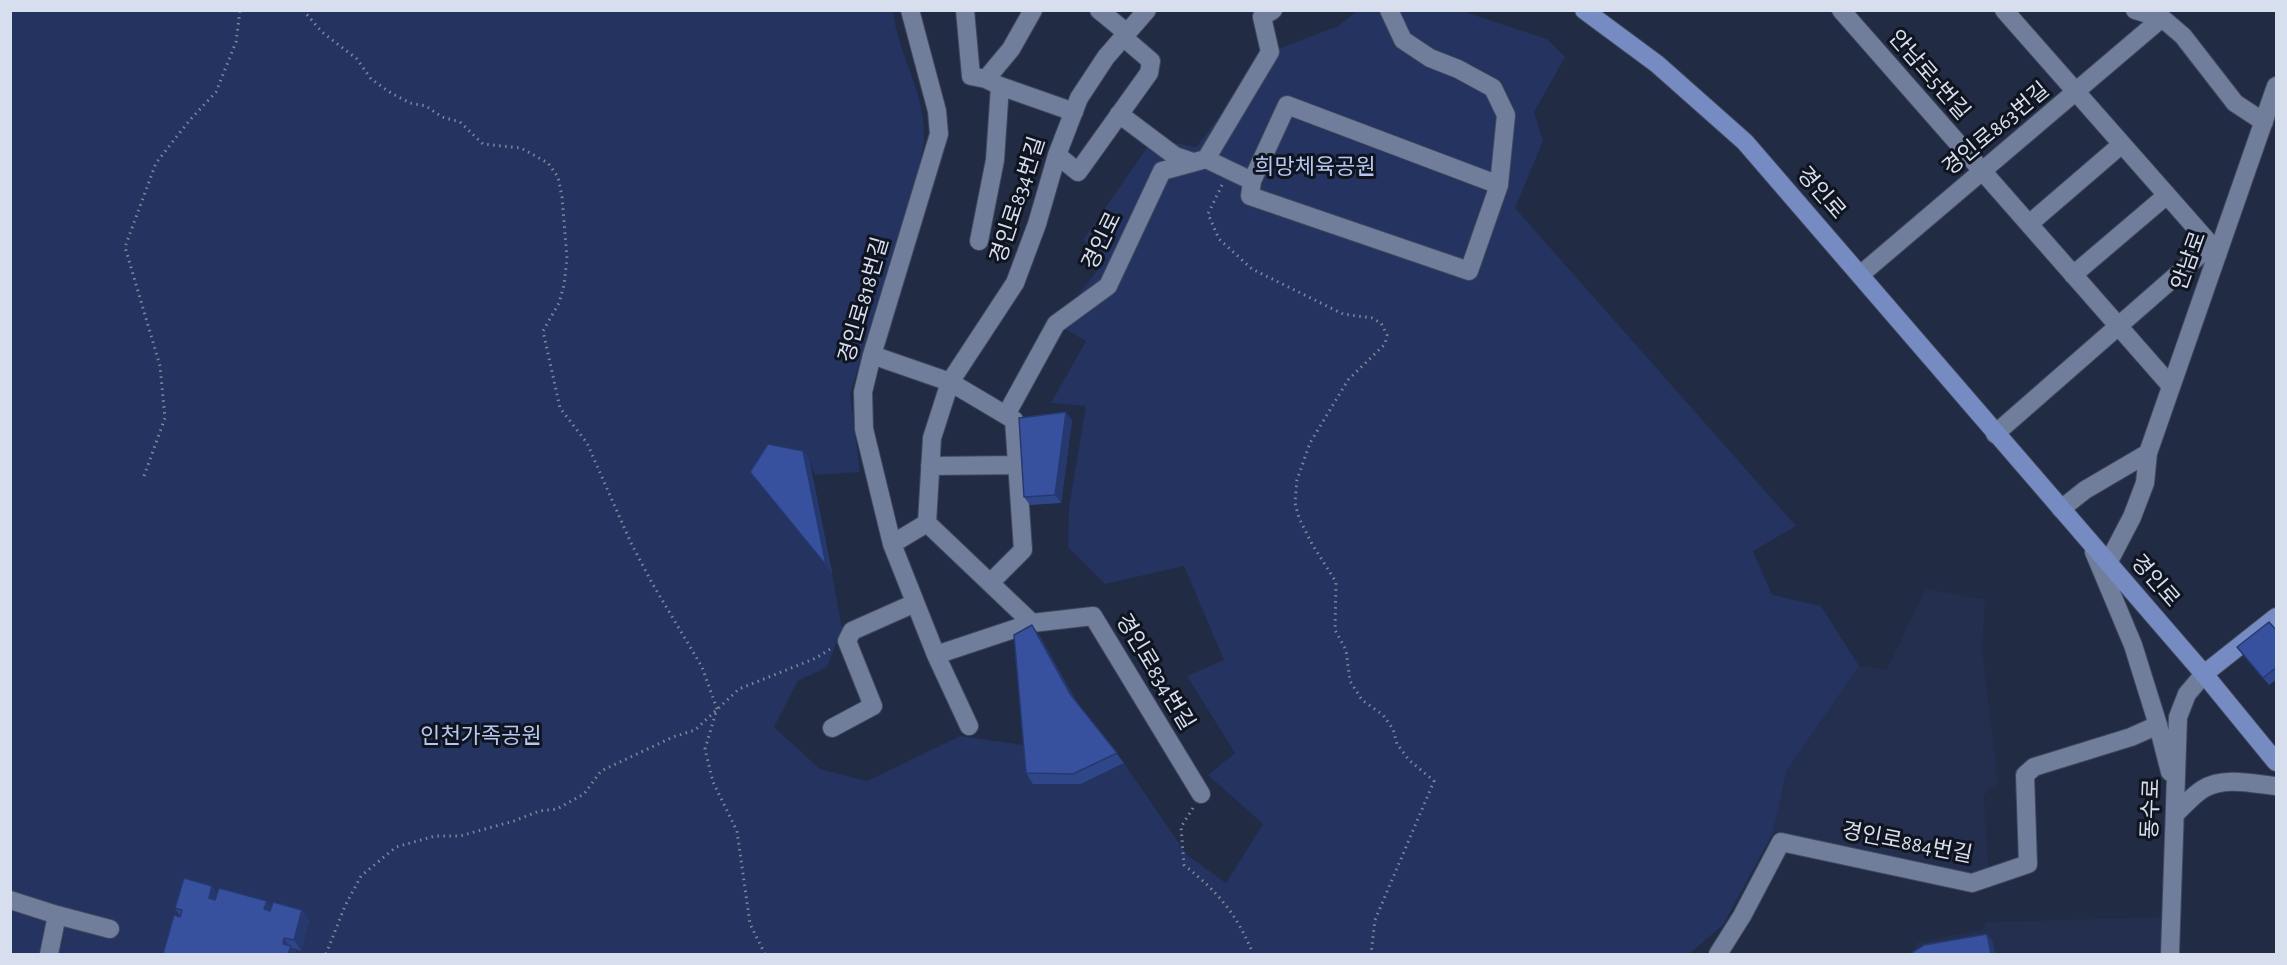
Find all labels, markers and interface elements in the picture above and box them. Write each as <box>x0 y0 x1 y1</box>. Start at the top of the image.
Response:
street label: 안남로5번길 <box>1883 25 1975 125</box>
street label: 경인로863번길 <box>1937 77 2055 181</box>
street label: 경인로834번길 <box>985 133 1051 267</box>
park label: 희망체육공원 <box>1254 154 1376 180</box>
street label: 경인로 <box>1791 161 1851 225</box>
street label: 경인로 <box>1077 208 1127 274</box>
street label: 안남로 <box>2166 228 2212 294</box>
street label: 경인로818번길 <box>833 234 895 366</box>
street label: 경인로 <box>2125 549 2185 613</box>
street label: 경인로834번길 <box>1110 609 1200 735</box>
park label: 인천가족공원 <box>420 723 542 749</box>
street label: 동수로 <box>2137 778 2165 840</box>
street label: 경인로884번길 <box>1839 817 1975 869</box>

